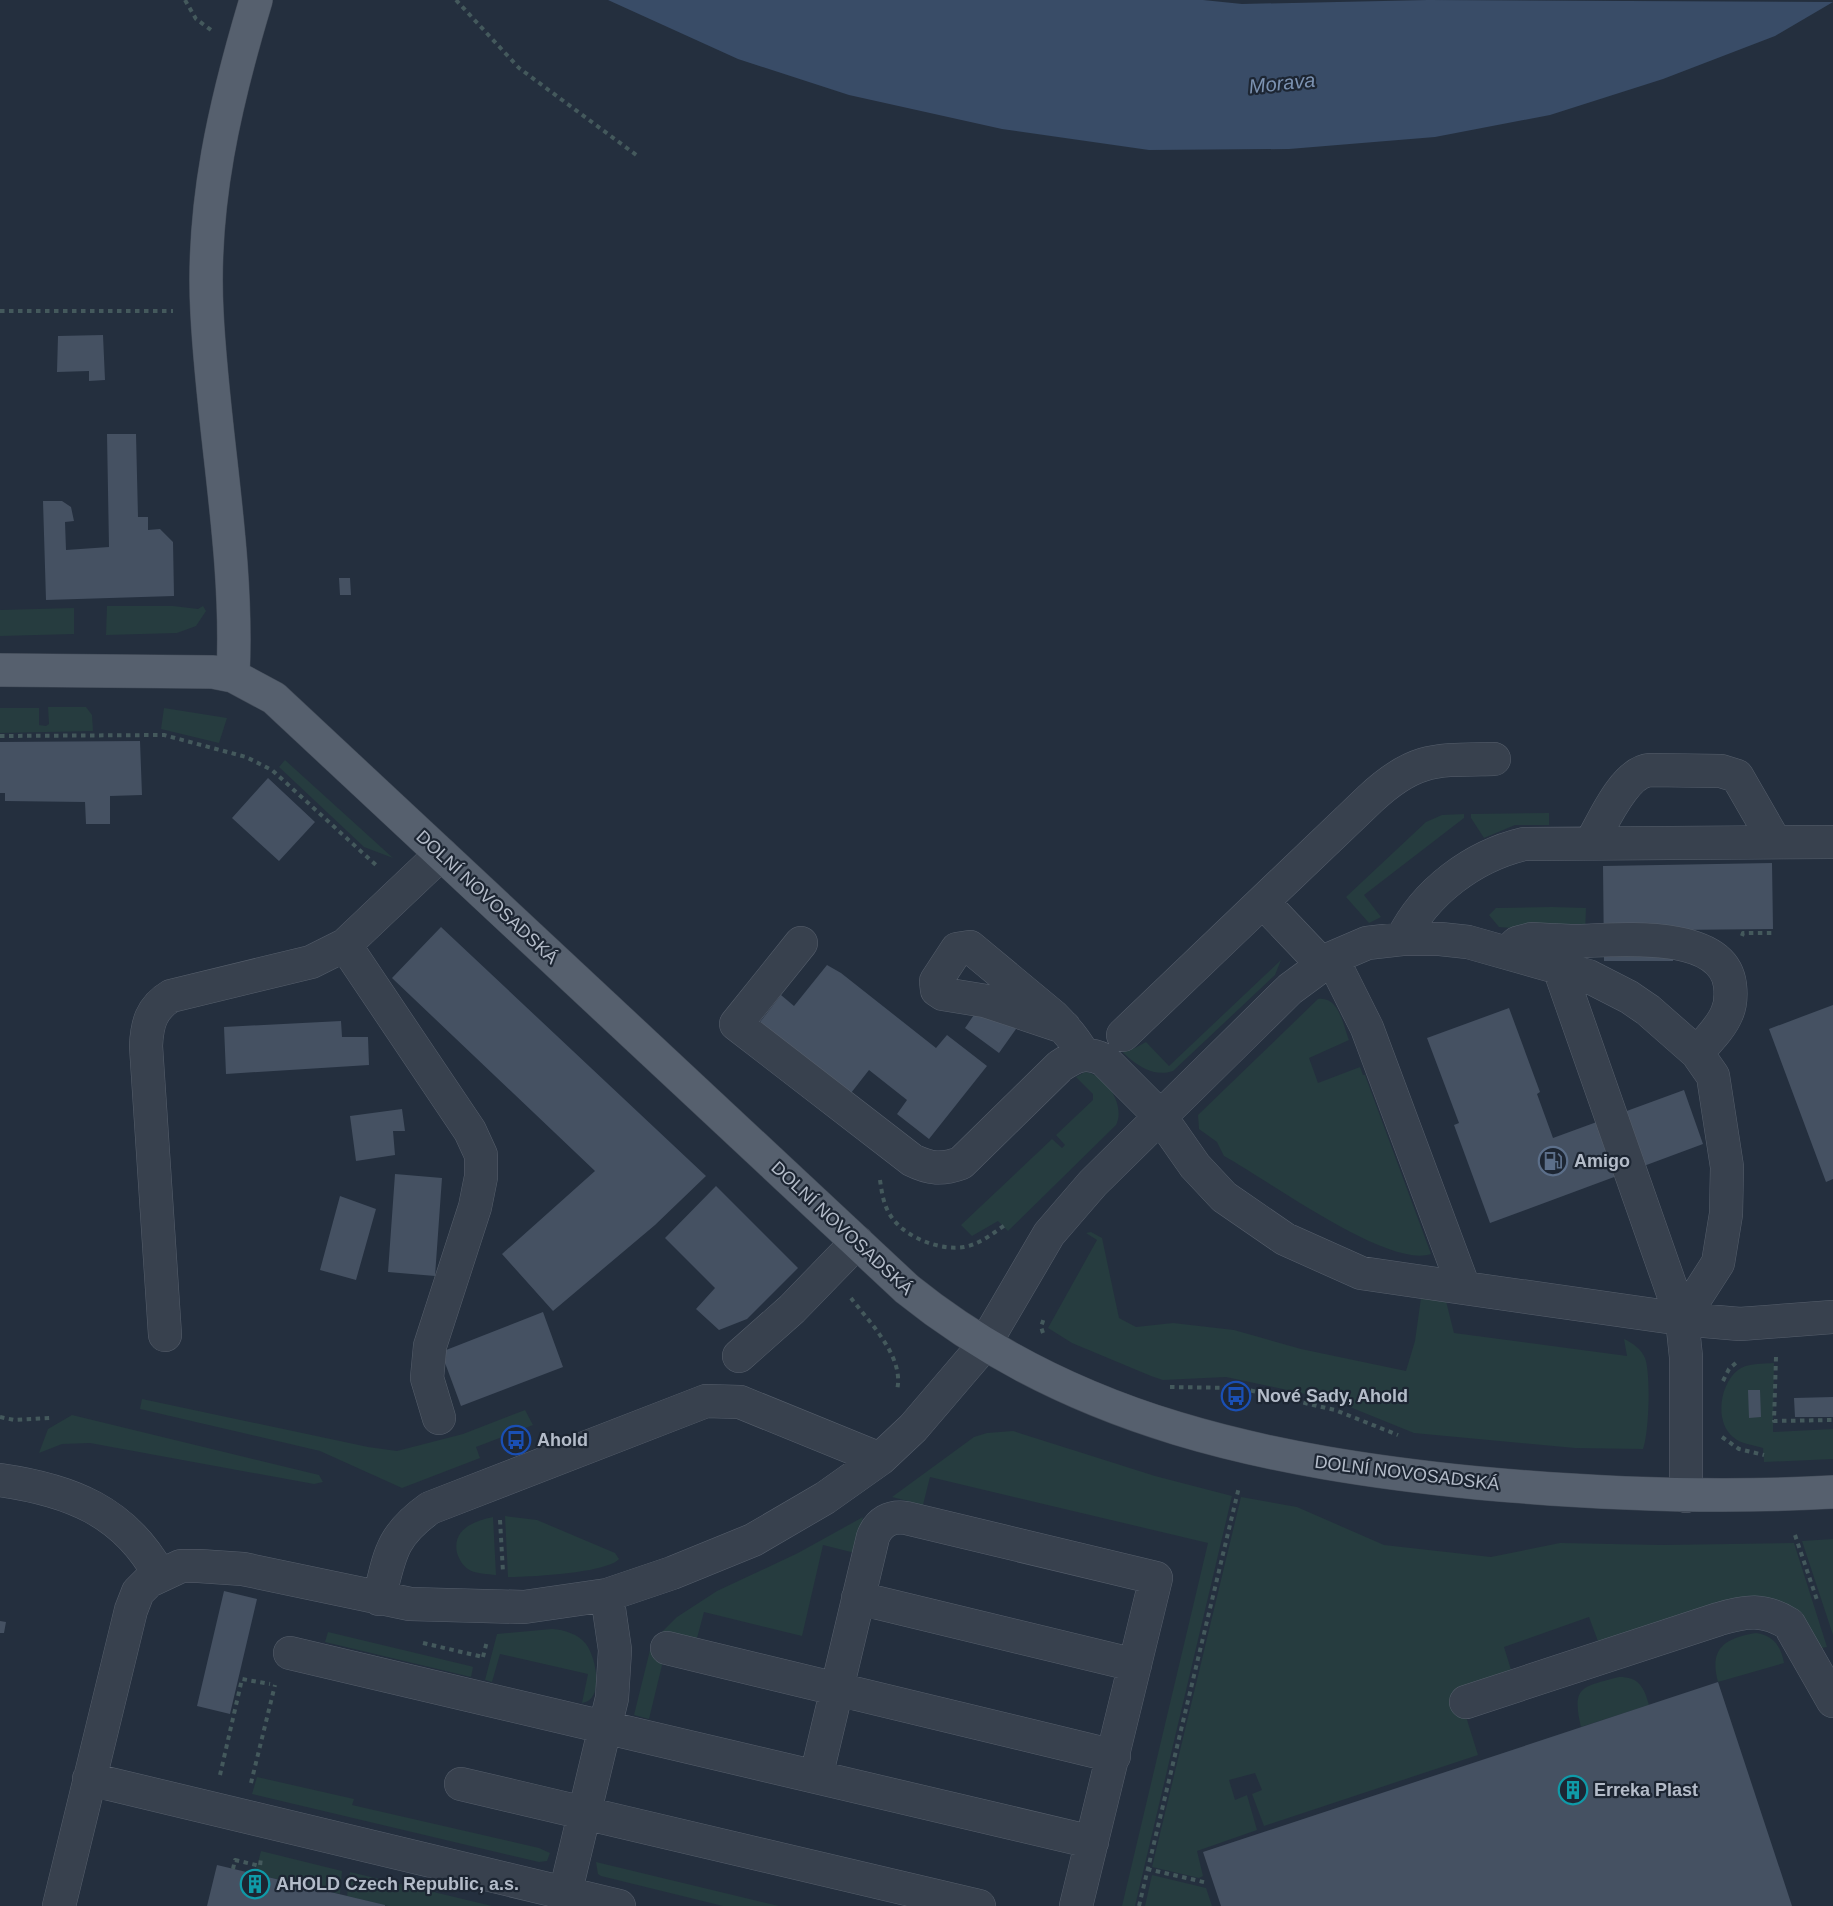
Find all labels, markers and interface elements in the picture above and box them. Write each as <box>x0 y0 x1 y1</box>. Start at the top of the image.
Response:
water label: Morava <box>1248 69 1316 97</box>
street label: DOLNÍ NOVOSADSKÁ <box>412 826 562 968</box>
fuel station icon: Amigo <box>1537 1145 1569 1177</box>
place label: Amigo <box>1574 1151 1630 1171</box>
street label: DOLNÍ NOVOSADSKÁ <box>767 1157 917 1299</box>
bus stop icon: Nové Sady, Ahold <box>1220 1380 1252 1412</box>
place label: Nové Sady, Ahold <box>1257 1386 1408 1406</box>
bus stop icon: Ahold <box>500 1424 532 1456</box>
place label: Ahold <box>537 1430 588 1450</box>
street label: DOLNÍ NOVOSADSKÁ <box>1313 1452 1501 1494</box>
building icon: Erreka Plast <box>1557 1774 1589 1806</box>
place label: Erreka Plast <box>1594 1780 1698 1800</box>
building icon: AHOLD Czech Republic, a.s. <box>239 1868 271 1900</box>
place label: AHOLD Czech Republic, a.s. <box>276 1874 519 1894</box>

